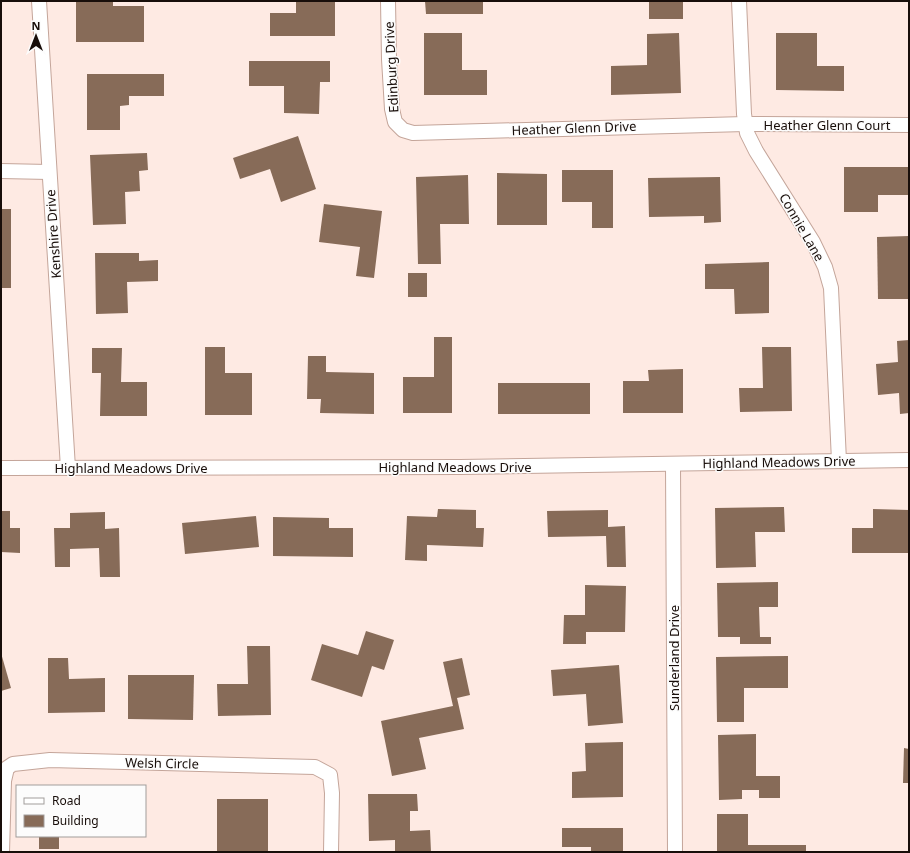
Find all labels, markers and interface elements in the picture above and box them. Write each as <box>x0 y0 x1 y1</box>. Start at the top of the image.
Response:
north arrow <box>16 16 56 56</box>
text: N <box>32 18 40 33</box>
street label: Edinburg Drive <box>380 21 402 113</box>
street label: Heather Glenn Court <box>764 116 891 134</box>
street label: Heather Glenn Drive <box>511 117 637 139</box>
street label: Kenshire Drive <box>41 189 65 279</box>
street label: Connie Lane <box>775 190 829 264</box>
street label: Highland Meadows Drive <box>702 452 856 472</box>
street label: Highland Meadows Drive <box>378 458 532 476</box>
street label: Highland Meadows Drive <box>54 459 208 477</box>
street label: Sunderland Drive <box>665 605 683 711</box>
street label: Welsh Circle <box>125 753 199 773</box>
legend <box>16 785 146 837</box>
text: Road <box>52 792 81 809</box>
text: Building <box>52 812 99 829</box>

